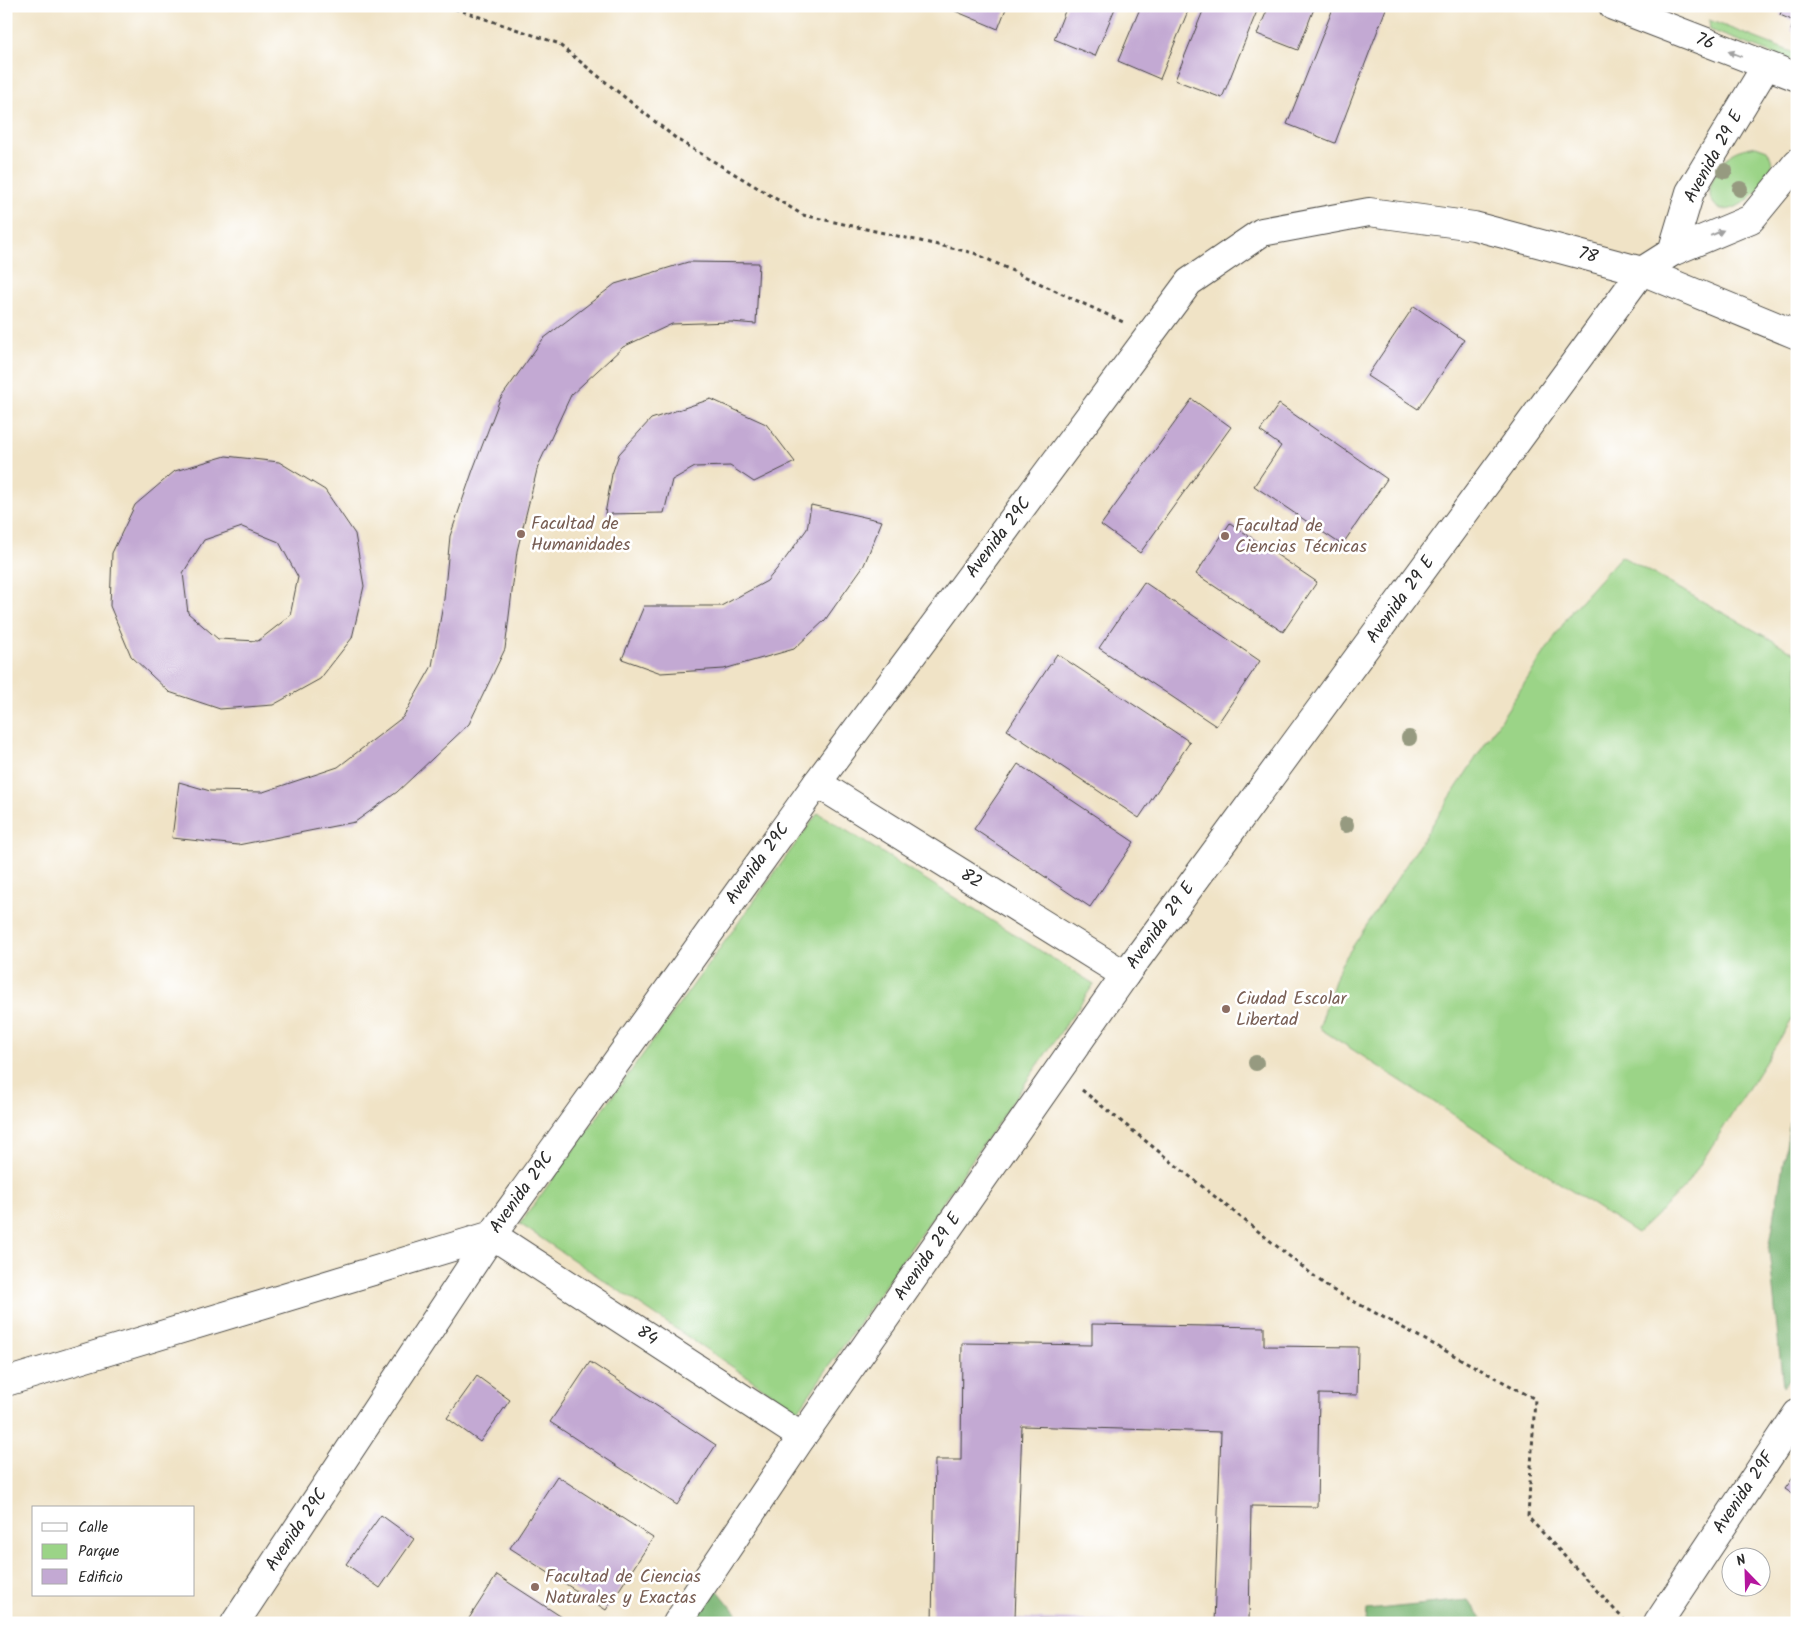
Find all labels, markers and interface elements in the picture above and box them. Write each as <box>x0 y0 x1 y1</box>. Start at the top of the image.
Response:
street label: 76 <box>1691 25 1719 59</box>
one-way arrow <box>1727 50 1742 57</box>
street label: Avenida 29 E <box>1677 105 1752 209</box>
one-way arrow <box>1710 228 1724 236</box>
street label: 78 <box>1575 240 1601 273</box>
street label: Avenida 29C <box>959 491 1039 585</box>
place label: Facultad de Humanidades <box>531 510 631 560</box>
place label: Facultad de Ciencias Técnicas <box>1235 512 1367 562</box>
marker: Facultad de Humanidades <box>515 528 527 540</box>
marker: Facultad de Ciencias Técnicas <box>1219 530 1231 542</box>
street label: Avenida 29 E <box>1359 550 1443 650</box>
street label: Avenida 29C <box>718 817 798 911</box>
street label: 82 <box>954 861 988 897</box>
street label: Avenida 29 E <box>1119 876 1203 976</box>
place label: Ciudad Escolar Libertad <box>1236 985 1348 1035</box>
marker: Ciudad Escolar Libertad <box>1220 1003 1232 1015</box>
street label: Avenida 29C <box>482 1146 562 1240</box>
street label: Avenida 29 E <box>887 1206 969 1307</box>
street label: 84 <box>630 1318 664 1354</box>
street label: Avenida 29F <box>1706 1445 1783 1540</box>
street label: Avenida 29C <box>258 1482 336 1578</box>
legend <box>32 1506 195 1596</box>
text: Calle <box>78 1516 108 1540</box>
text: Parque <box>78 1540 119 1564</box>
north arrow <box>1720 1546 1770 1596</box>
text: N <box>1733 1549 1750 1573</box>
place label: Facultad de Ciencias Naturales y Exactas <box>545 1563 701 1613</box>
text: Edificio <box>78 1566 123 1590</box>
marker: Facultad de Ciencias Naturales y Exactas <box>529 1581 541 1593</box>

